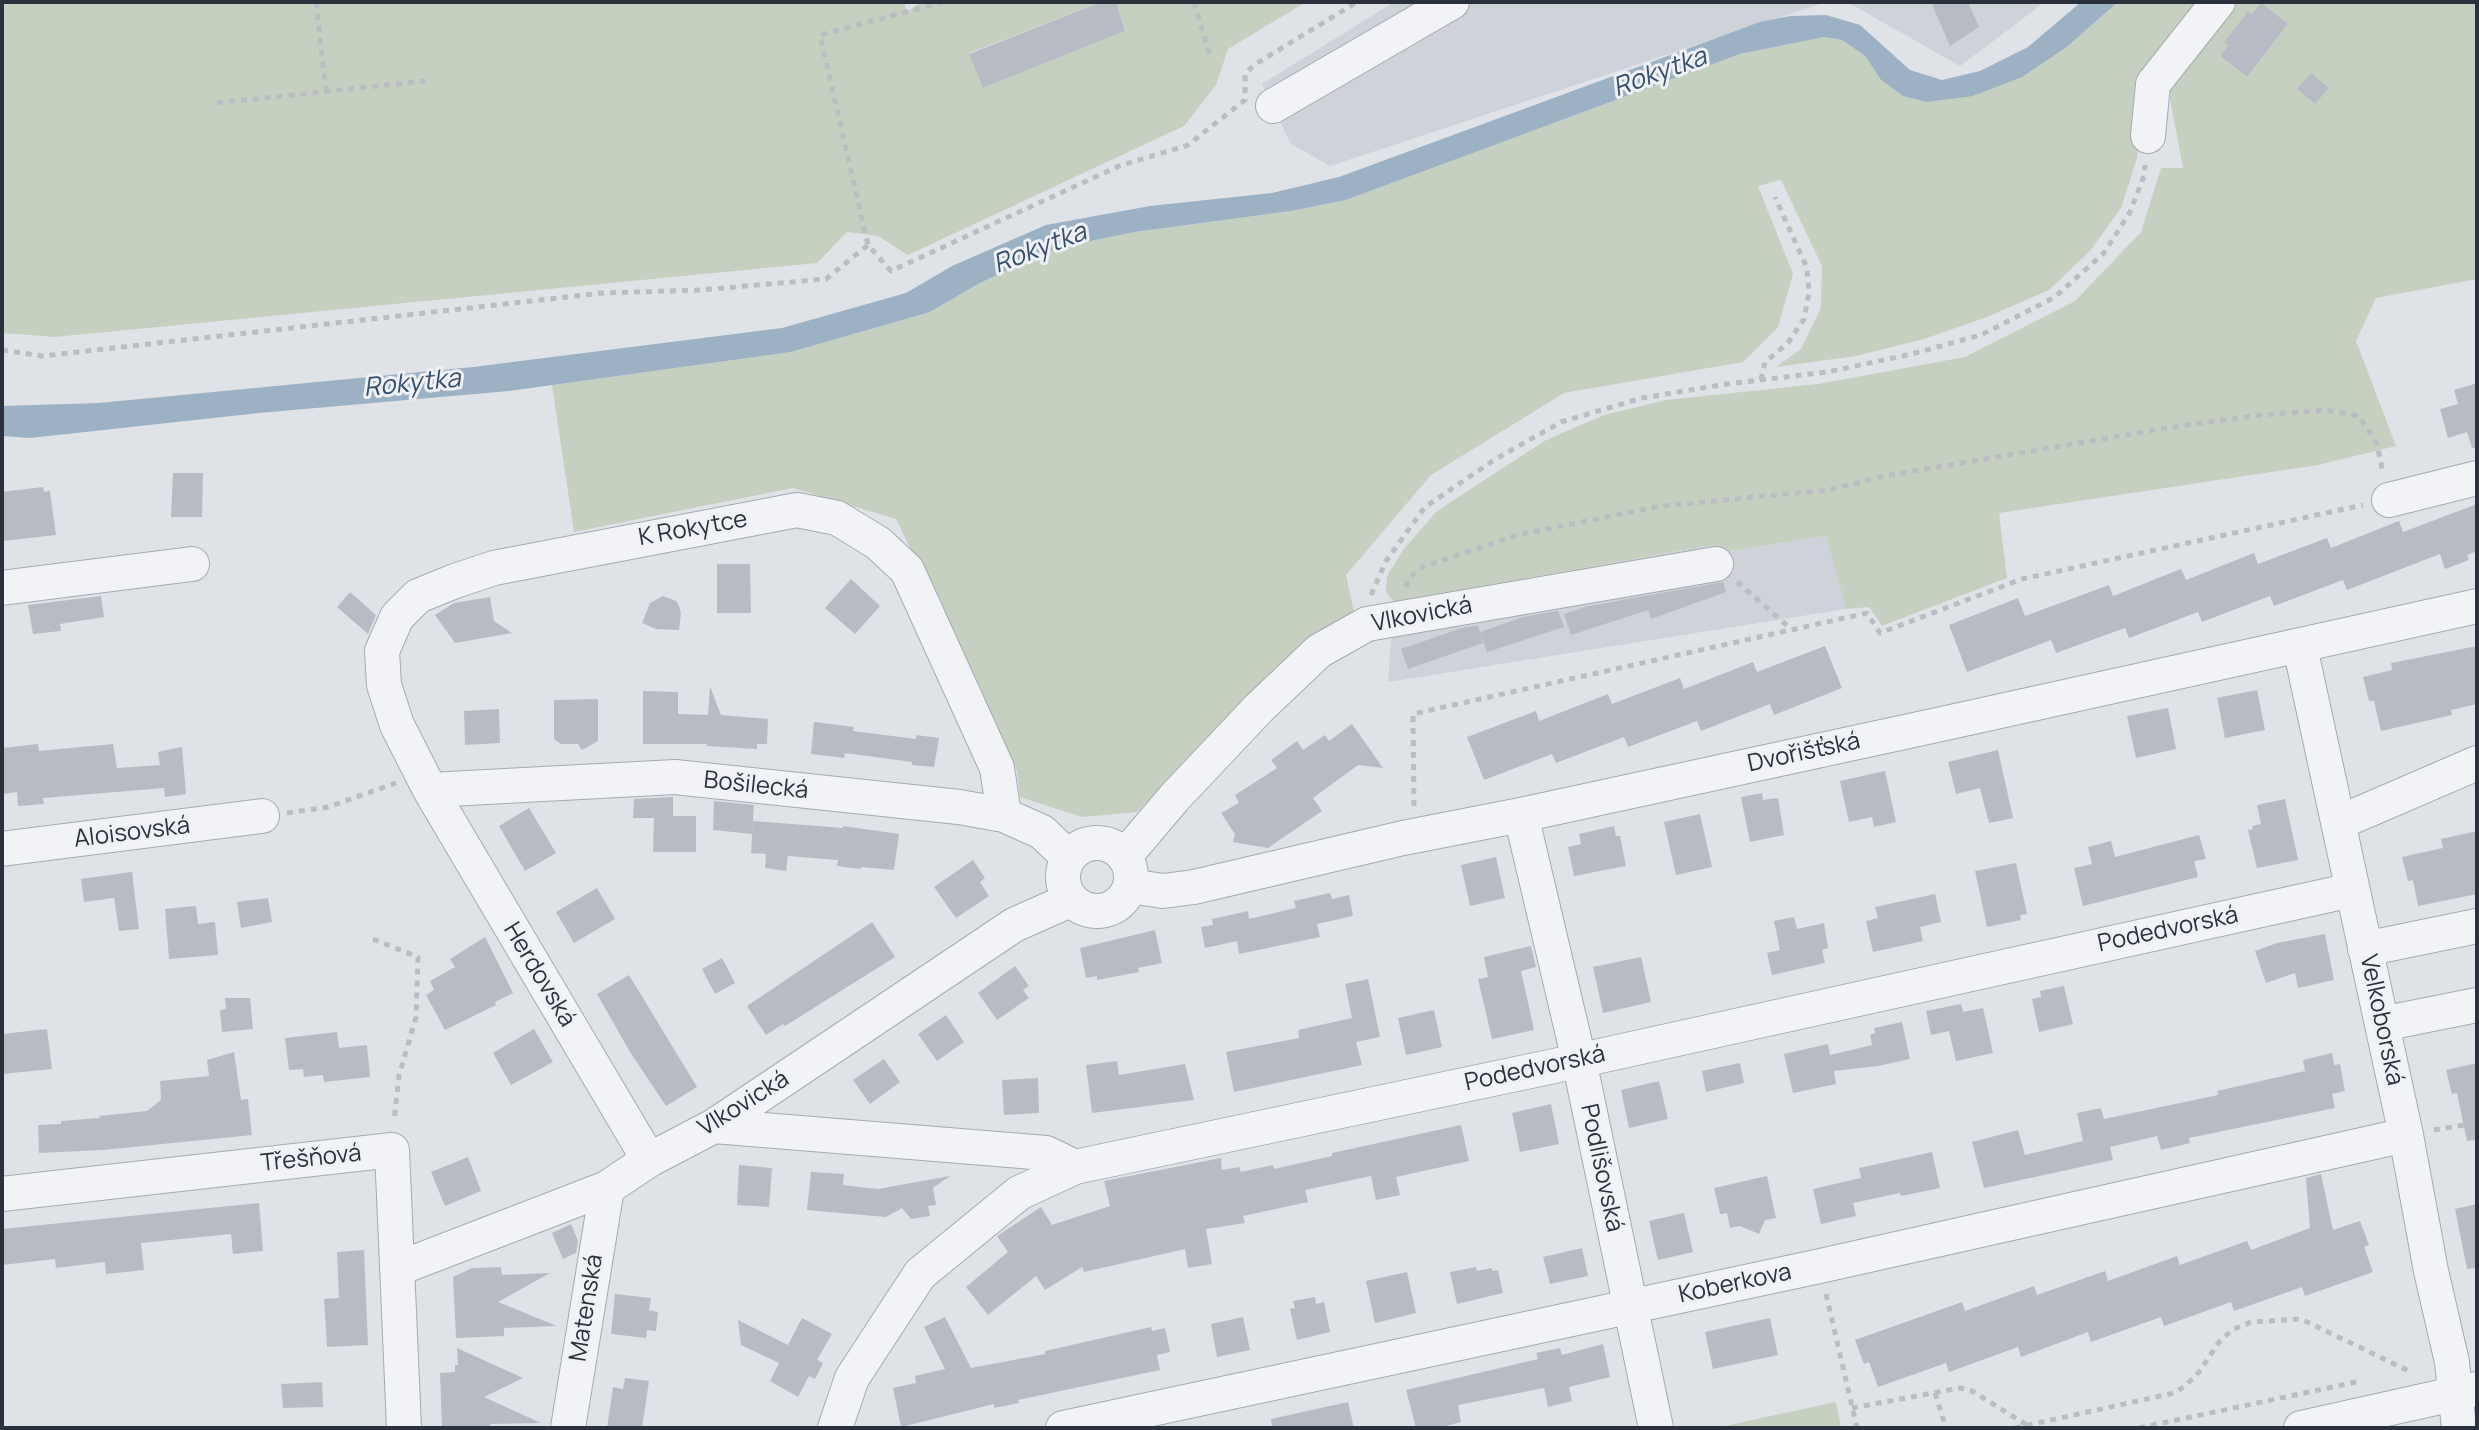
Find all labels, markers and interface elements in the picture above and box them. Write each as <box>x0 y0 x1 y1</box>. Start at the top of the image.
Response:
water label: Rokytka <box>1609 42 1711 104</box>
water label: Rokytka <box>989 217 1091 281</box>
water label: Rokytka <box>362 363 462 405</box>
street label: K Rokytce <box>636 505 750 553</box>
street label: Vlkovická <box>1370 591 1474 639</box>
street label: Dvořišťská <box>1745 727 1863 779</box>
street label: Bošilecká <box>702 766 810 806</box>
street label: Aloisovská <box>72 812 192 854</box>
street label: Podedvorská <box>2095 901 2241 959</box>
street label: Herdovská <box>497 918 581 1032</box>
street label: Velkoborská <box>2353 952 2409 1088</box>
street label: Podedvorská <box>1462 1040 1608 1098</box>
street label: Vlkovická <box>693 1065 795 1143</box>
street label: Podlišovská <box>1573 1101 1629 1235</box>
street label: Třešňová <box>259 1139 363 1179</box>
street label: Matenská <box>564 1252 610 1364</box>
street label: Koberkova <box>1676 1258 1794 1310</box>

